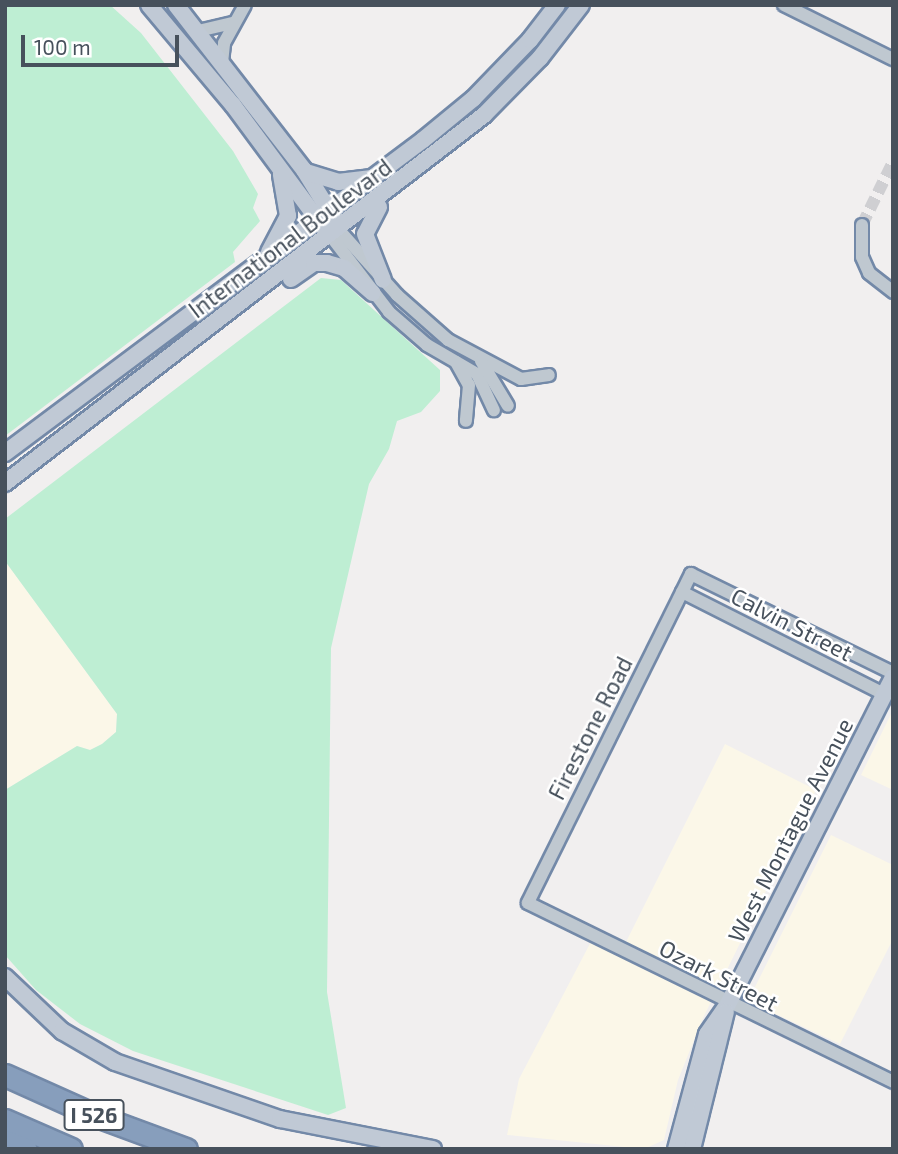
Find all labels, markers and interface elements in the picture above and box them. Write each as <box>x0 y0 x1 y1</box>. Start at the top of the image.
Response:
scale bar <box>24 21 182 65</box>
text: 100 m <box>34 34 91 59</box>
street label: International Boulevard <box>183 152 397 324</box>
street label: Calvin Street <box>727 582 857 666</box>
street label: Firestone Road <box>542 652 638 804</box>
street label: West Montague Avenue <box>721 713 859 947</box>
street label: Ozark Street <box>655 933 783 1017</box>
road number: I 526 <box>62 1098 126 1132</box>

